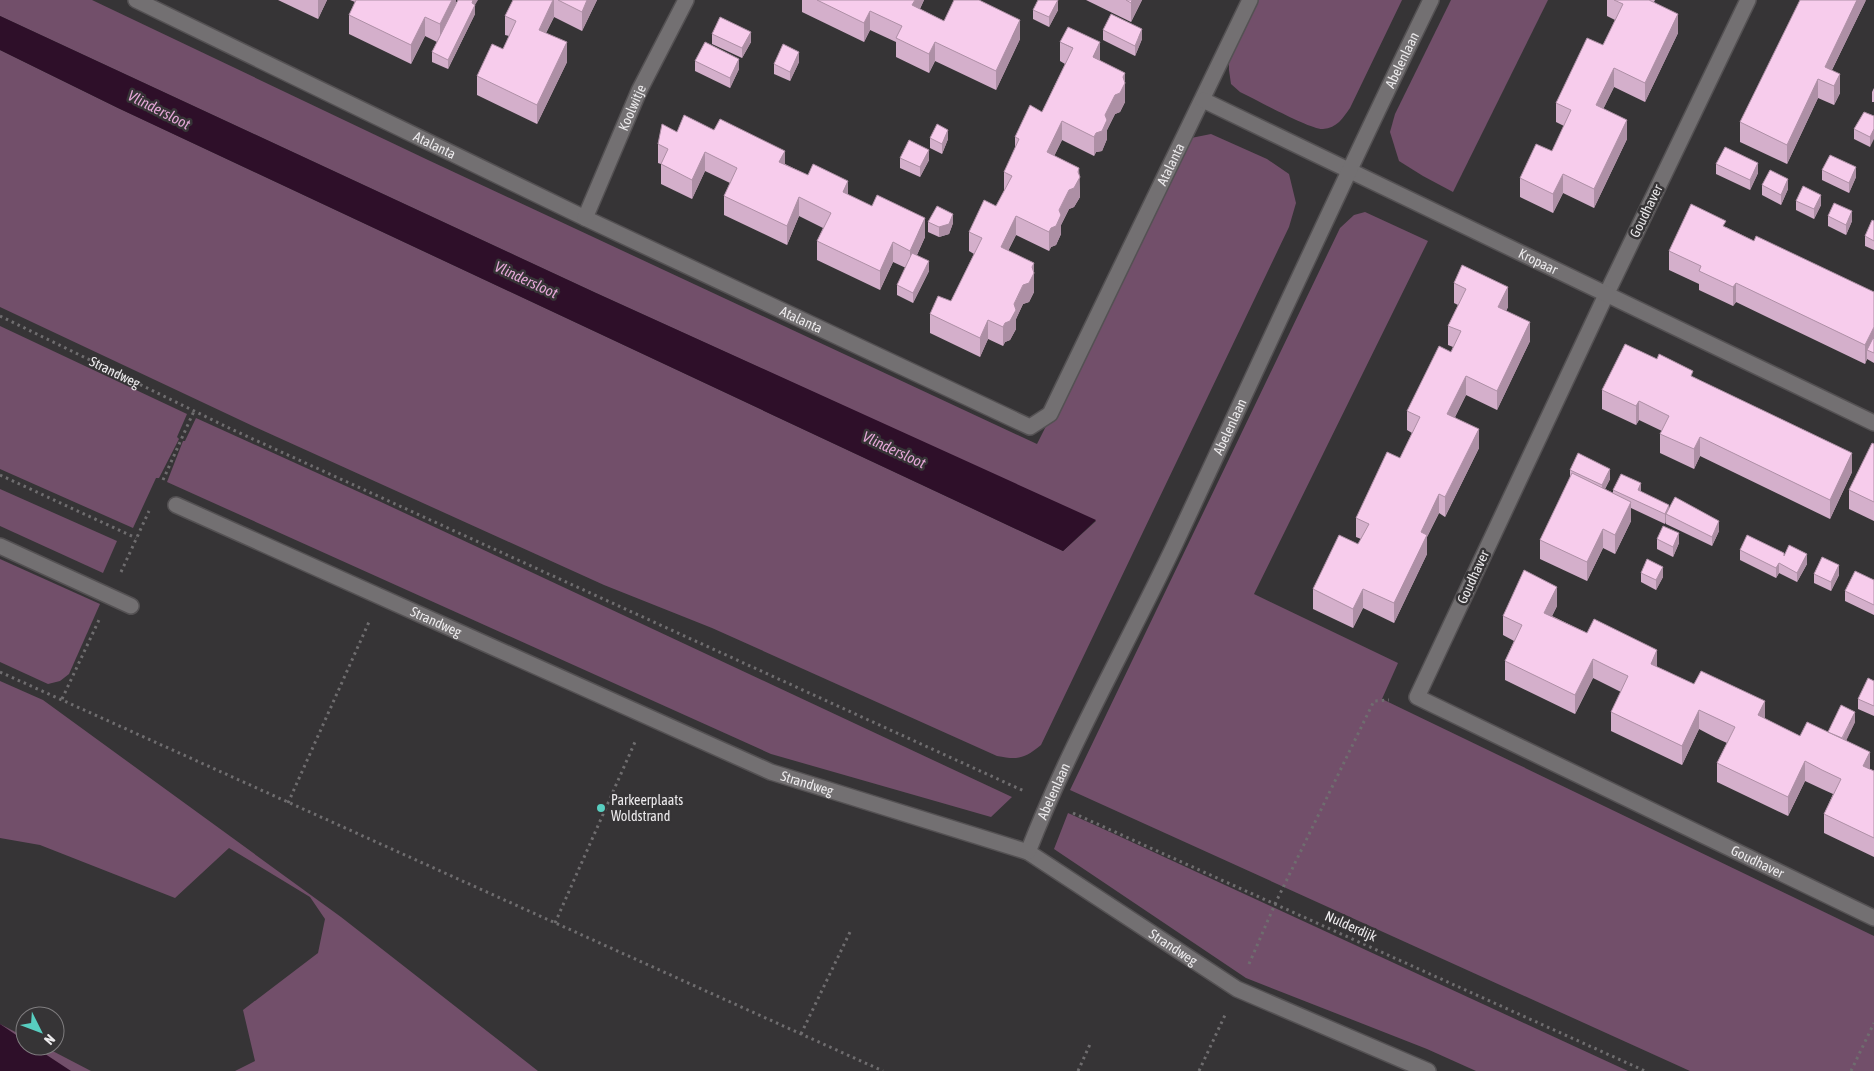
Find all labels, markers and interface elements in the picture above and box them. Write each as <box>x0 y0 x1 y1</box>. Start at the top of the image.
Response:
street label: Abelenlaan <box>1382 29 1422 91</box>
street label: Koolwitje <box>615 82 649 133</box>
water label: Vlindersloot <box>125 87 194 133</box>
street label: Atalanta <box>411 128 458 162</box>
street label: Atalanta <box>1154 140 1188 188</box>
street label: Goudhaver <box>1626 181 1666 240</box>
street label: Kropaar <box>1516 245 1561 278</box>
water label: Vlindersloot <box>492 258 561 302</box>
street label: Atalanta <box>777 303 825 336</box>
street label: Strandweg <box>87 353 143 391</box>
street label: Abelenlaan <box>1210 396 1250 457</box>
water label: Vlindersloot <box>860 428 929 472</box>
street label: Goudhaver <box>1454 547 1493 606</box>
street label: Strandweg <box>408 603 464 640</box>
street label: Abelenlaan <box>1034 760 1073 822</box>
street label: Strandweg <box>779 768 835 799</box>
place label: Parkeerplaats Woldstrand <box>611 792 683 824</box>
marker: Parkeerplaats Woldstrand <box>595 802 607 814</box>
street label: Goudhaver <box>1729 842 1788 882</box>
street label: Nulderdijk <box>1323 908 1379 944</box>
street label: Strandweg <box>1146 926 1200 969</box>
north arrow <box>15 1006 65 1056</box>
text: N <box>41 1031 58 1048</box>

